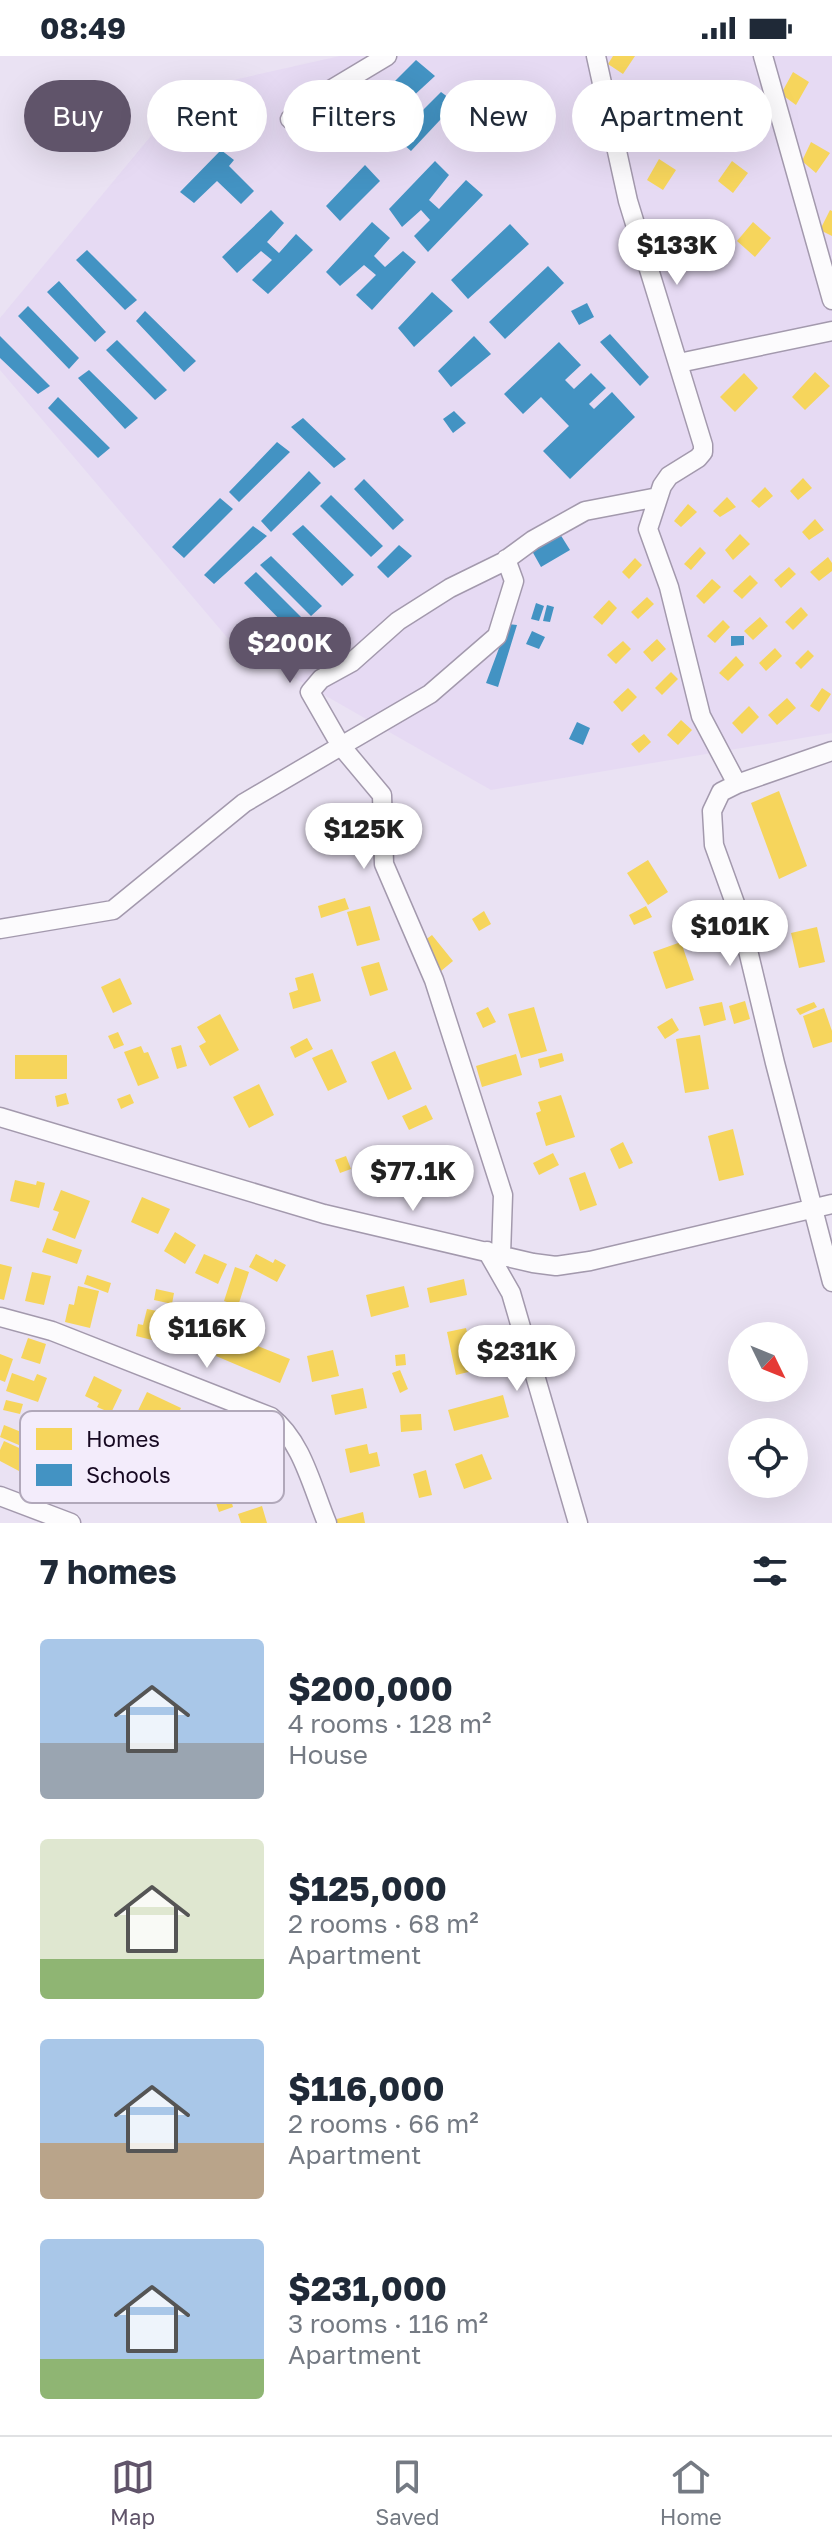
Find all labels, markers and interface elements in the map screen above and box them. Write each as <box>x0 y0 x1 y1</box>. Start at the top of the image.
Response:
text: 08:49 <box>40 10 126 46</box>
chip: Buy <box>24 80 131 152</box>
chip: Rent <box>147 80 267 152</box>
chip: Filters <box>283 80 424 152</box>
chip: New <box>440 80 556 152</box>
chip: Apartment <box>572 80 772 152</box>
pin: $133K <box>621 219 733 287</box>
text: $133K <box>636 229 718 260</box>
pin: $200K <box>234 617 346 685</box>
text: $200K <box>247 627 333 658</box>
pin: $125K <box>308 803 420 871</box>
text: $125K <box>323 813 405 844</box>
pin: $101K <box>674 900 786 968</box>
text: $101K <box>690 910 770 941</box>
pin: $77.1K <box>348 1145 478 1213</box>
text: $77.1K <box>370 1155 456 1186</box>
pin: $116K <box>151 1302 263 1370</box>
text: $116K <box>167 1312 247 1343</box>
north arrow <box>728 1322 808 1402</box>
map controls <box>728 1322 808 1498</box>
pin: $231K <box>461 1325 573 1393</box>
text: $231K <box>476 1335 558 1366</box>
legend <box>20 1411 284 1503</box>
button: locate <box>728 1418 808 1498</box>
text: Homes <box>86 1425 160 1452</box>
text: Schools <box>86 1461 171 1488</box>
icon: filters <box>748 1549 792 1593</box>
text: 7 homes <box>40 1551 177 1591</box>
text: $200,000 <box>288 1668 453 1708</box>
icon: home <box>104 1671 200 1767</box>
text: 4 rooms · 128 m² <box>288 1708 491 1739</box>
text: House <box>288 1739 368 1770</box>
text: $125,000 <box>288 1868 447 1908</box>
icon: home <box>104 1871 200 1967</box>
text: 2 rooms · 68 m² <box>288 1908 479 1939</box>
text: Apartment <box>288 1939 421 1970</box>
text: $116,000 <box>288 2068 445 2108</box>
icon: home <box>104 2071 200 2167</box>
text: 2 rooms · 66 m² <box>288 2108 479 2139</box>
text: Apartment <box>288 2139 421 2170</box>
text: $231,000 <box>288 2268 447 2308</box>
icon: home <box>104 2271 200 2367</box>
text: 3 rooms · 116 m² <box>288 2308 488 2339</box>
text: Apartment <box>288 2339 421 2370</box>
tab: Map <box>110 2455 155 2530</box>
tab: Saved <box>375 2455 439 2530</box>
tab: Home <box>660 2455 722 2530</box>

